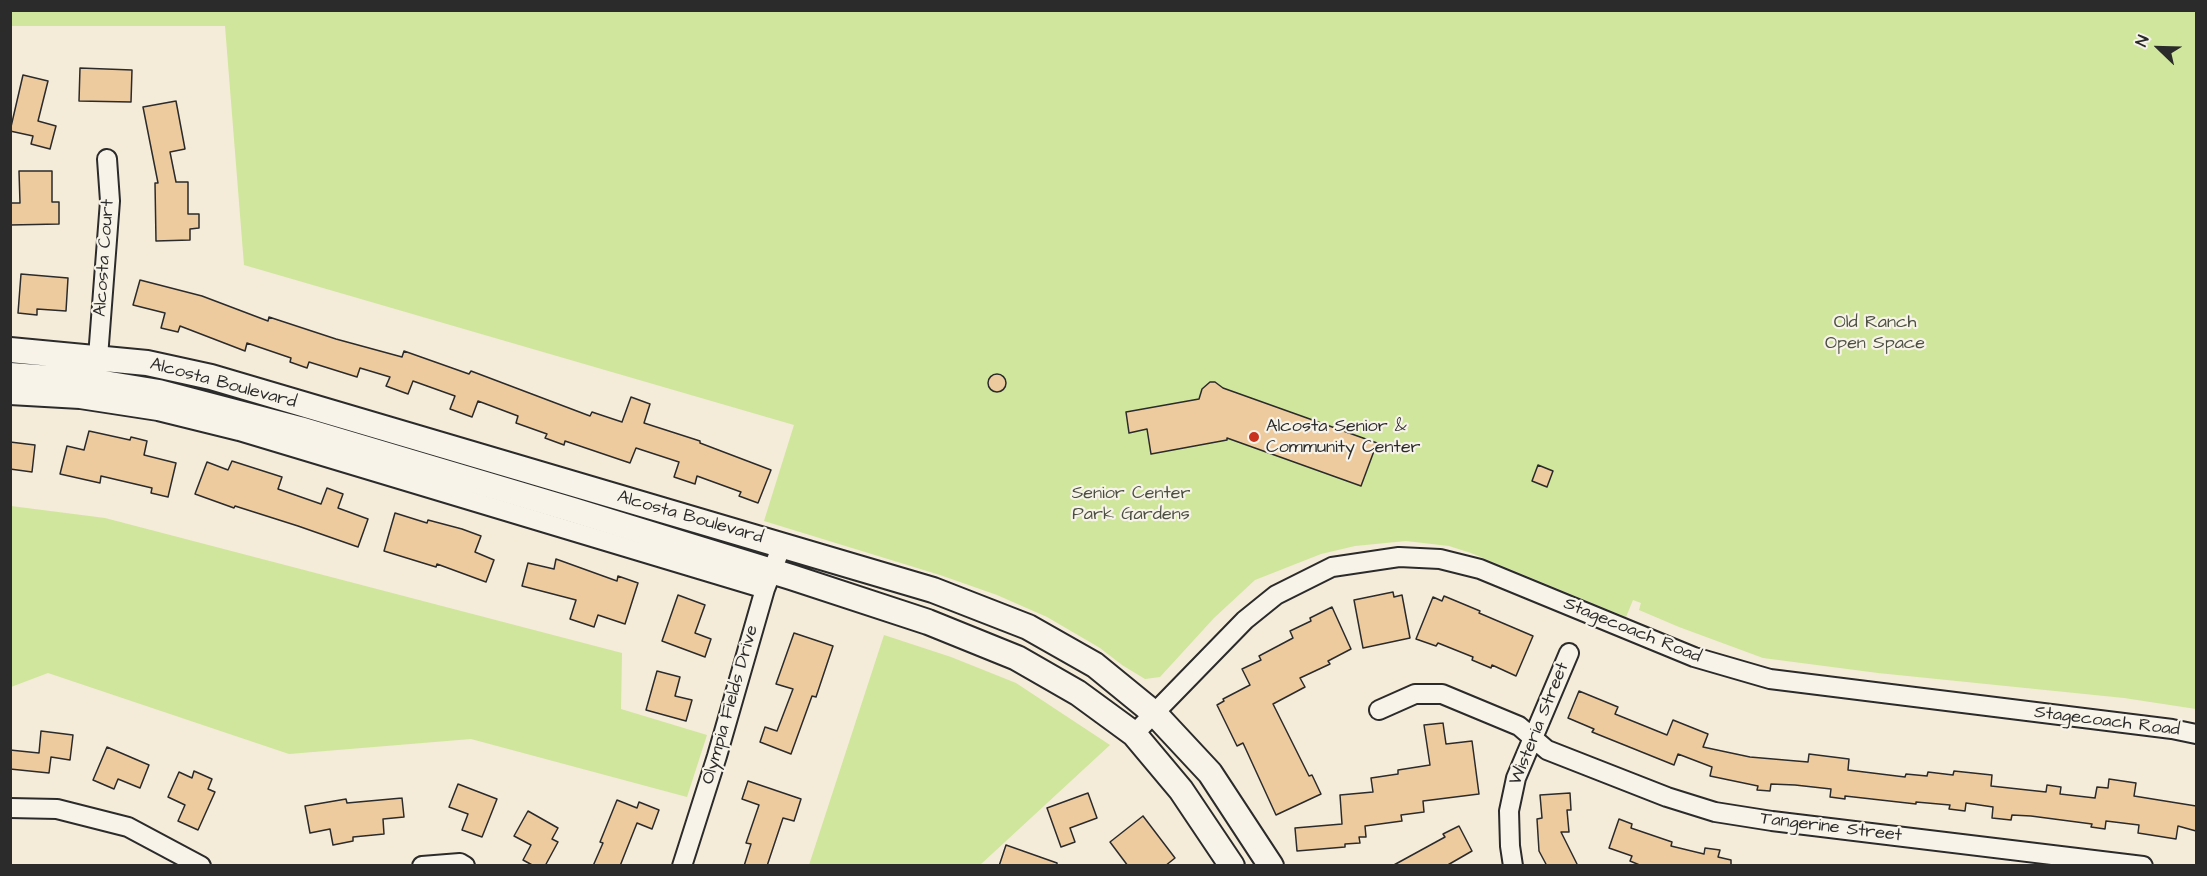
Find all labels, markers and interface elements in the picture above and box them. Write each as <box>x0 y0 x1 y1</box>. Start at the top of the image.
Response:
north arrow <box>2129 18 2189 78</box>
text: N <box>2130 32 2155 50</box>
street label: Alcosta Court <box>90 199 120 317</box>
park label: Old Ranch Open Space <box>1825 312 1925 354</box>
street label: Alcosta Boulevard <box>147 354 299 414</box>
place label: Alcosta Senior & Community Center <box>1266 416 1421 458</box>
marker: Alcosta Senior & Community Center <box>1247 430 1261 444</box>
park label: Senior Center Park Gardens <box>1072 483 1190 526</box>
street label: Alcosta Boulevard <box>615 487 765 549</box>
street label: Stagecoach Road <box>1560 594 1704 668</box>
street label: Olympia Fields Drive <box>698 623 764 787</box>
street label: Wisteria Street <box>1506 660 1574 788</box>
street label: Stagecoach Road <box>2033 702 2181 742</box>
street label: Tangerine Street <box>1759 809 1903 847</box>

